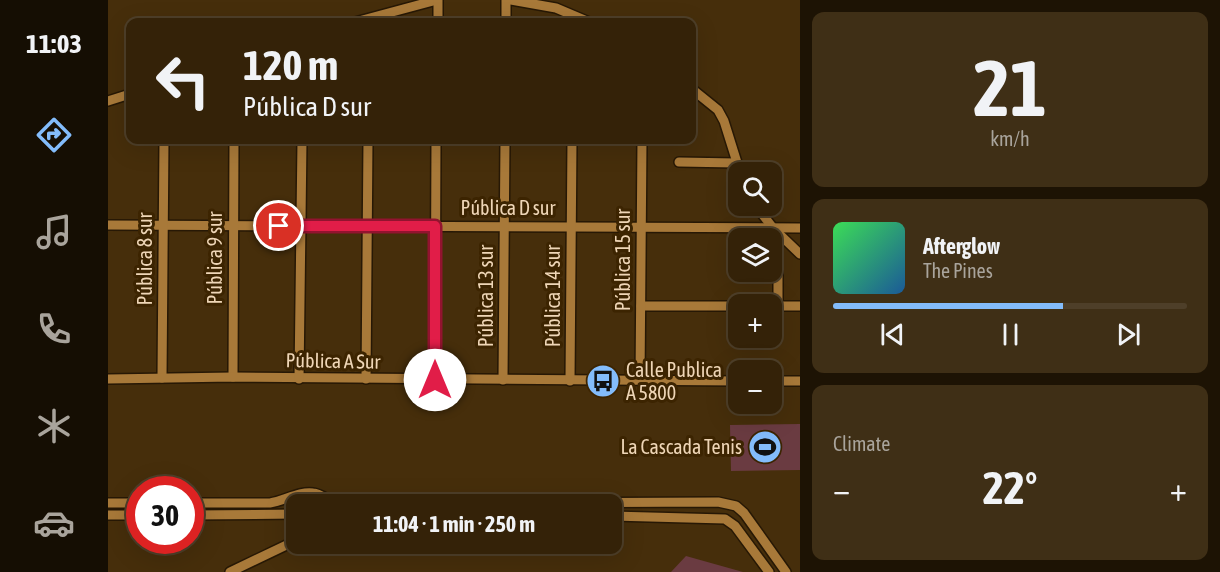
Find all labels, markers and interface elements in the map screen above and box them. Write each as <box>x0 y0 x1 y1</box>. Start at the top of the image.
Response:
text: 11:03 <box>26 28 82 59</box>
text: 120 m <box>243 41 338 89</box>
icon: left <box>144 42 222 120</box>
text: 21 <box>973 43 1047 133</box>
text: Pública D sur <box>243 91 371 122</box>
icon: directions <box>33 114 75 156</box>
text: km/h <box>990 127 1030 150</box>
map controls <box>728 162 782 414</box>
button: search <box>728 162 782 216</box>
street label: Pública D sur <box>461 196 557 219</box>
pin <box>253 200 304 251</box>
street label: Pública 15 sur <box>611 208 634 311</box>
icon: arrive <box>262 209 295 242</box>
street label: Pública 9 sur <box>203 210 226 305</box>
icon: music <box>33 211 75 253</box>
street label: Pública 8 sur <box>133 211 156 306</box>
button: layers <box>728 228 782 282</box>
text: Afterglow <box>923 233 1000 259</box>
street label: Pública 13 sur <box>474 244 497 347</box>
street label: Pública 14 sur <box>541 244 564 347</box>
text: The Pines <box>923 259 993 282</box>
button: + <box>728 294 782 348</box>
icon: phone <box>33 308 75 350</box>
icon: previous <box>876 318 909 351</box>
icon: pause <box>994 318 1027 351</box>
icon: next <box>1112 318 1145 351</box>
street label: Pública A Sur <box>285 348 382 373</box>
position arrow <box>403 348 467 412</box>
place label: Calle Publica A 5800 <box>626 358 722 404</box>
button: − <box>728 360 782 414</box>
bus stop icon: Calle Publica A 5800 <box>585 363 621 399</box>
icon: climate <box>33 405 75 447</box>
sports icon: La Cascada Tenis <box>747 429 783 465</box>
text: Climate <box>833 432 890 455</box>
place label: La Cascada Tenis <box>621 435 742 458</box>
text: 22° <box>983 462 1037 514</box>
text: − <box>833 470 850 508</box>
text: + <box>1170 470 1187 508</box>
speed limit sign: 30 <box>126 476 204 554</box>
icon: car <box>33 502 75 544</box>
text: 11:04 · 1 min · 250 m <box>373 511 535 537</box>

